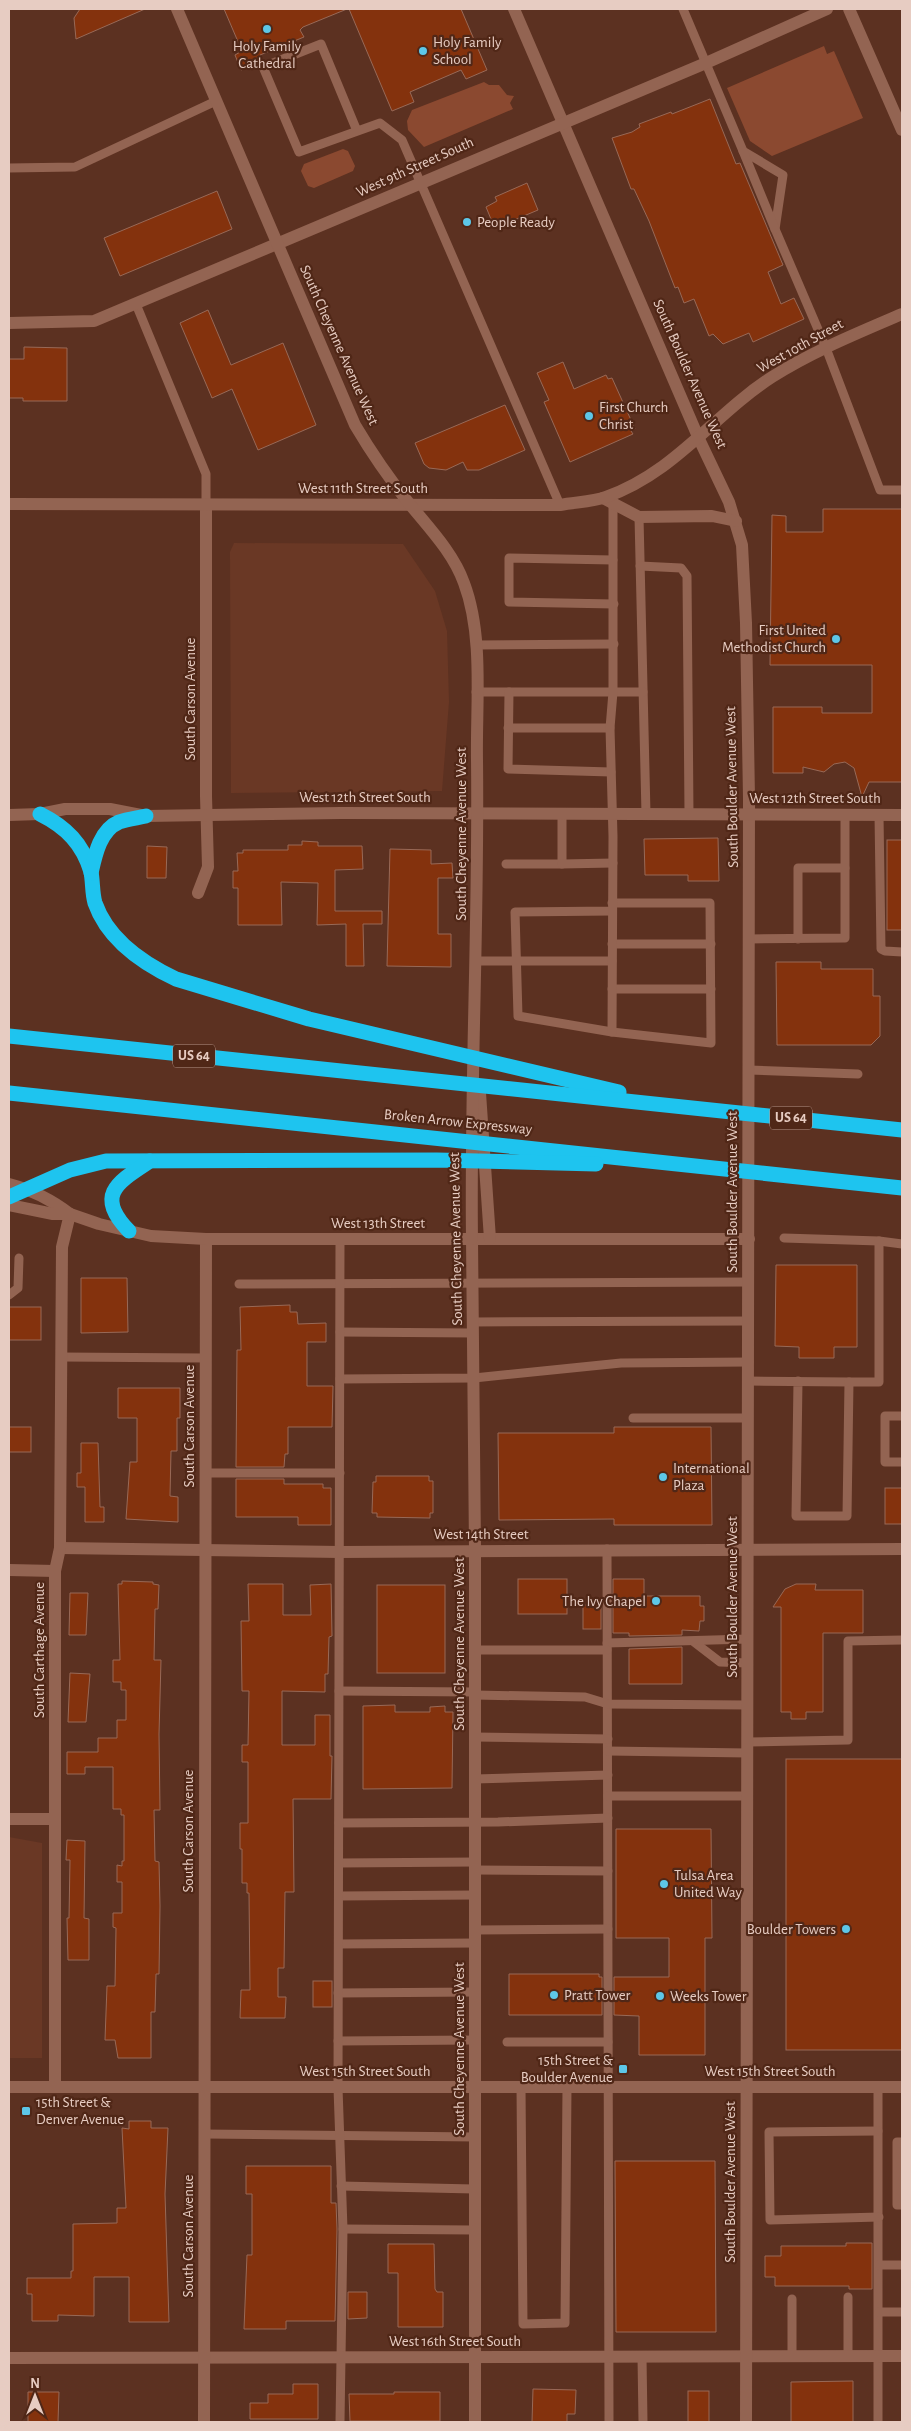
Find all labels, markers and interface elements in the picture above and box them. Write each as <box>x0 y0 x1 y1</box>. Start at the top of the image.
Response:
marker: Holy Family Cathedral <box>261 23 273 35</box>
place label: Holy Family School <box>433 35 502 67</box>
place label: Holy Family Cathedral <box>233 39 302 71</box>
marker: Holy Family School <box>417 45 429 57</box>
street label: West 9th Street South <box>354 134 476 200</box>
place label: People Ready <box>477 215 556 230</box>
marker: People Ready <box>461 216 473 228</box>
street label: South Cheyenne Avenue West <box>297 263 381 427</box>
street label: South Boulder Avenue West <box>650 297 730 451</box>
street label: West 10th Street <box>754 316 846 376</box>
place label: First Church Christ <box>599 400 668 432</box>
marker: First Church Christ <box>583 410 595 422</box>
street label: West 11th Street South <box>298 481 428 496</box>
place label: First United Methodist Church <box>722 623 826 655</box>
marker: First United Methodist Church <box>830 633 842 645</box>
street label: South Carson Avenue <box>183 637 198 761</box>
street label: South Boulder Avenue West <box>723 706 741 868</box>
street label: South Cheyenne Avenue West <box>454 747 469 921</box>
street label: West 12th Street South <box>299 790 431 805</box>
street label: West 12th Street South <box>749 791 881 806</box>
road number: US 64 <box>173 1044 215 1068</box>
road number: US 64 <box>770 1106 812 1130</box>
street label: Broken Arrow Expressway <box>383 1107 533 1137</box>
street label: South Boulder Avenue West <box>725 1111 740 1273</box>
street label: South Cheyenne Avenue West <box>447 1152 465 1326</box>
street label: West 13th Street <box>331 1216 425 1231</box>
street label: South Carson Avenue <box>182 1364 197 1488</box>
place label: International Plaza <box>673 1461 750 1493</box>
marker: International Plaza <box>657 1471 669 1483</box>
street label: South Boulder Avenue West <box>725 1516 740 1678</box>
street label: West 14th Street <box>433 1527 529 1542</box>
street label: South Cheyenne Avenue West <box>452 1557 467 1731</box>
street label: South Carthage Avenue <box>32 1582 47 1718</box>
place label: The Ivy Chapel <box>562 1594 646 1609</box>
marker: The Ivy Chapel <box>650 1595 662 1607</box>
street label: South Carson Avenue <box>181 1769 196 1893</box>
place label: Tulsa Area United Way <box>674 1868 743 1900</box>
marker: Tulsa Area United Way <box>658 1878 670 1890</box>
place label: Boulder Towers <box>747 1922 836 1937</box>
marker: Boulder Towers <box>840 1923 852 1935</box>
street label: South Cheyenne Avenue West <box>452 1962 467 2136</box>
place label: Pratt Tower <box>564 1988 631 2003</box>
marker: Pratt Tower <box>548 1989 560 2001</box>
place label: Weeks Tower <box>670 1989 747 2004</box>
marker: Weeks Tower <box>654 1990 666 2002</box>
place label: 15th Street & Boulder Avenue <box>521 2053 614 2085</box>
marker: 15th Street & Boulder Avenue <box>617 2063 629 2075</box>
street label: West 15th Street South <box>299 2064 431 2079</box>
street label: West 15th Street South <box>704 2064 836 2079</box>
place label: 15th Street & Denver Avenue <box>36 2095 124 2127</box>
street label: South Boulder Avenue West <box>723 2101 738 2263</box>
marker: 15th Street & Denver Avenue <box>20 2105 32 2117</box>
street label: South Carson Avenue <box>181 2174 196 2298</box>
street label: West 16th Street South <box>389 2334 521 2349</box>
north arrow <box>10 2371 60 2421</box>
text: N <box>30 2377 40 2391</box>

